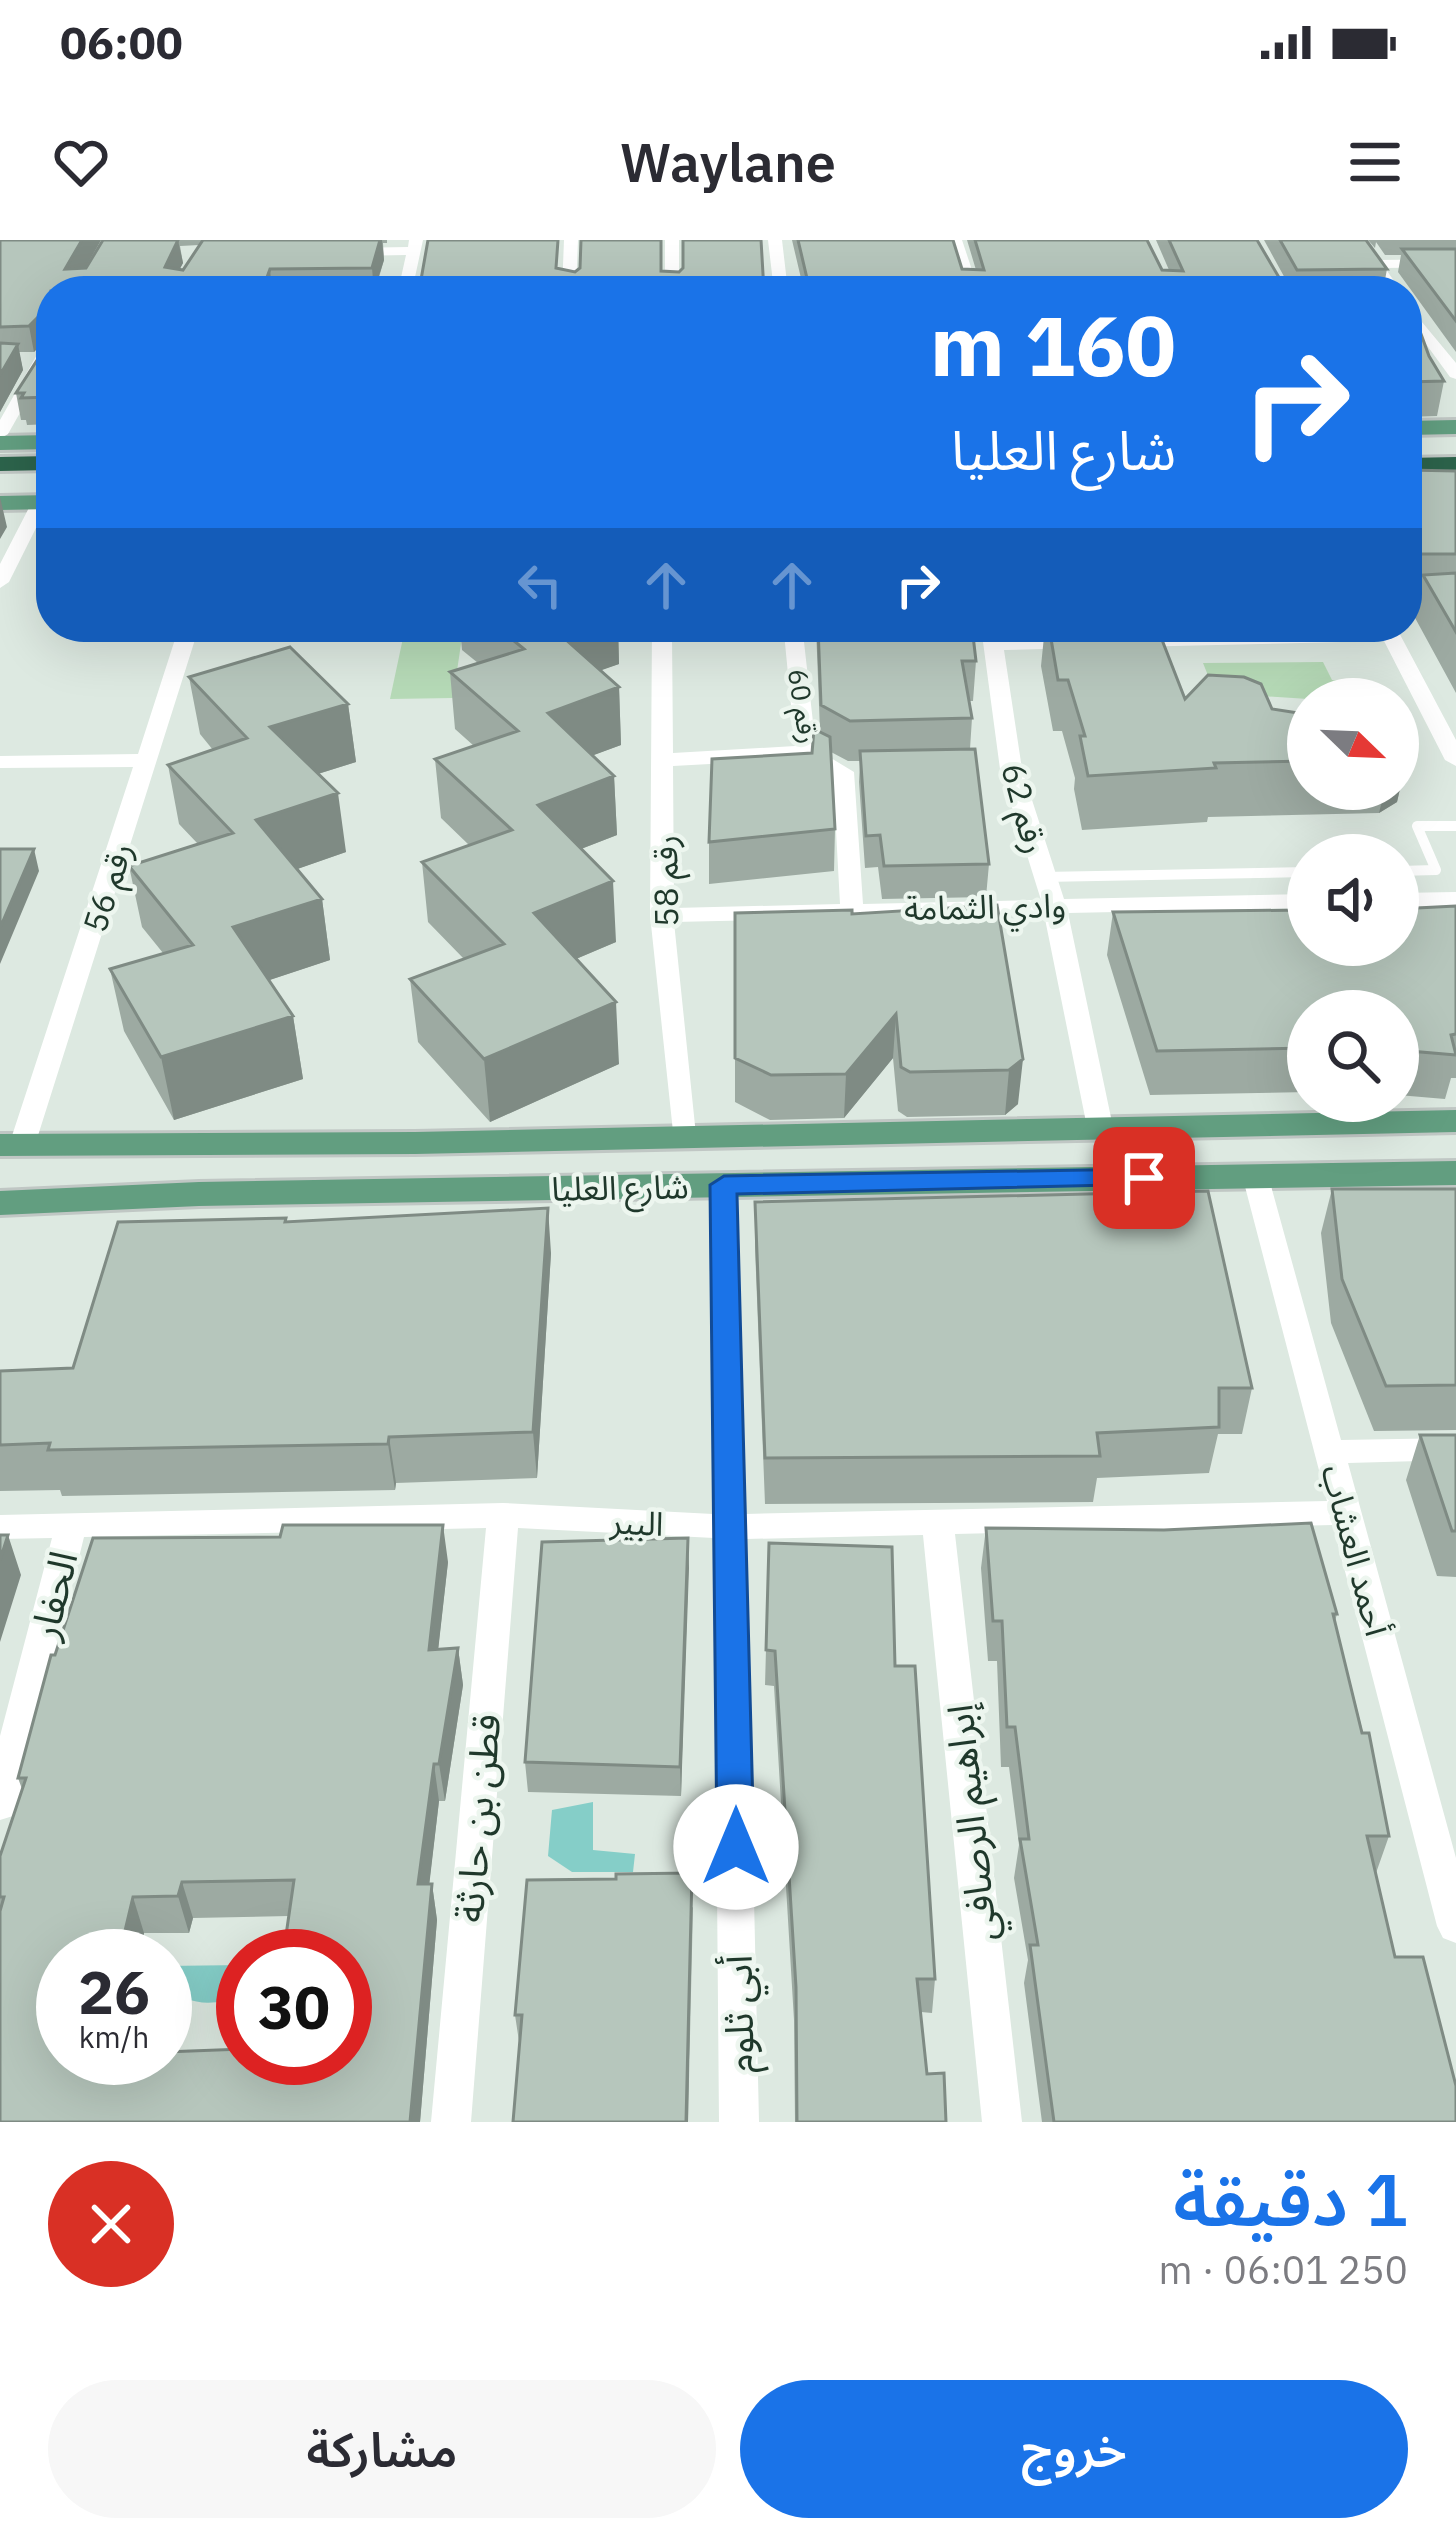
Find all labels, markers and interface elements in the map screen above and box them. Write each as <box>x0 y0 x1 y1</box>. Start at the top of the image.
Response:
text: 06:00 <box>60 13 183 71</box>
text: Waylane <box>620 127 836 197</box>
icon: heart <box>48 129 114 195</box>
icon: menu <box>1342 129 1408 195</box>
text: 160 m <box>930 290 1176 399</box>
icon: right <box>1218 324 1374 480</box>
text: شارع العليا <box>951 415 1176 485</box>
icon: left <box>507 552 573 618</box>
icon: ahead <box>633 552 699 618</box>
icon: ahead <box>759 552 825 618</box>
icon: right <box>885 552 951 618</box>
street label: رقم 60 <box>776 666 827 747</box>
north arrow <box>1287 678 1419 810</box>
map controls <box>1287 678 1419 1122</box>
street label: رقم 62 <box>988 758 1058 859</box>
button: sound <box>1287 834 1419 966</box>
street label: رقم 58 <box>643 835 692 927</box>
street label: رقم 56 <box>72 837 146 939</box>
street label: وادي الثمامة <box>904 883 1066 934</box>
button: search <box>1287 990 1419 1122</box>
pin <box>1093 1127 1195 1229</box>
icon: arrive <box>1111 1145 1177 1211</box>
street label: شارع العليا <box>551 1164 689 1214</box>
street label: أحمد العشاب <box>1312 1460 1400 1640</box>
street label: البير <box>608 1499 665 1545</box>
street label: الحفار <box>17 1546 89 1645</box>
street label: إبراهيم الرصافي <box>932 1701 1013 1944</box>
street label: قطن بن حارثة <box>442 1712 512 1924</box>
position arrow <box>673 1784 799 1910</box>
speed limit sign: 30 <box>216 1929 372 2085</box>
text: 26 <box>78 1952 150 2031</box>
street label: أبي ثلوم <box>711 1954 770 2074</box>
text: km/h <box>79 2017 149 2056</box>
text: 1 دقيقة <box>1173 2152 1408 2246</box>
button: close <box>48 2161 174 2287</box>
text: 250 m · 06:01 <box>1158 2244 1408 2295</box>
button: مشاركة <box>48 2380 716 2518</box>
button: خروج <box>740 2380 1408 2518</box>

